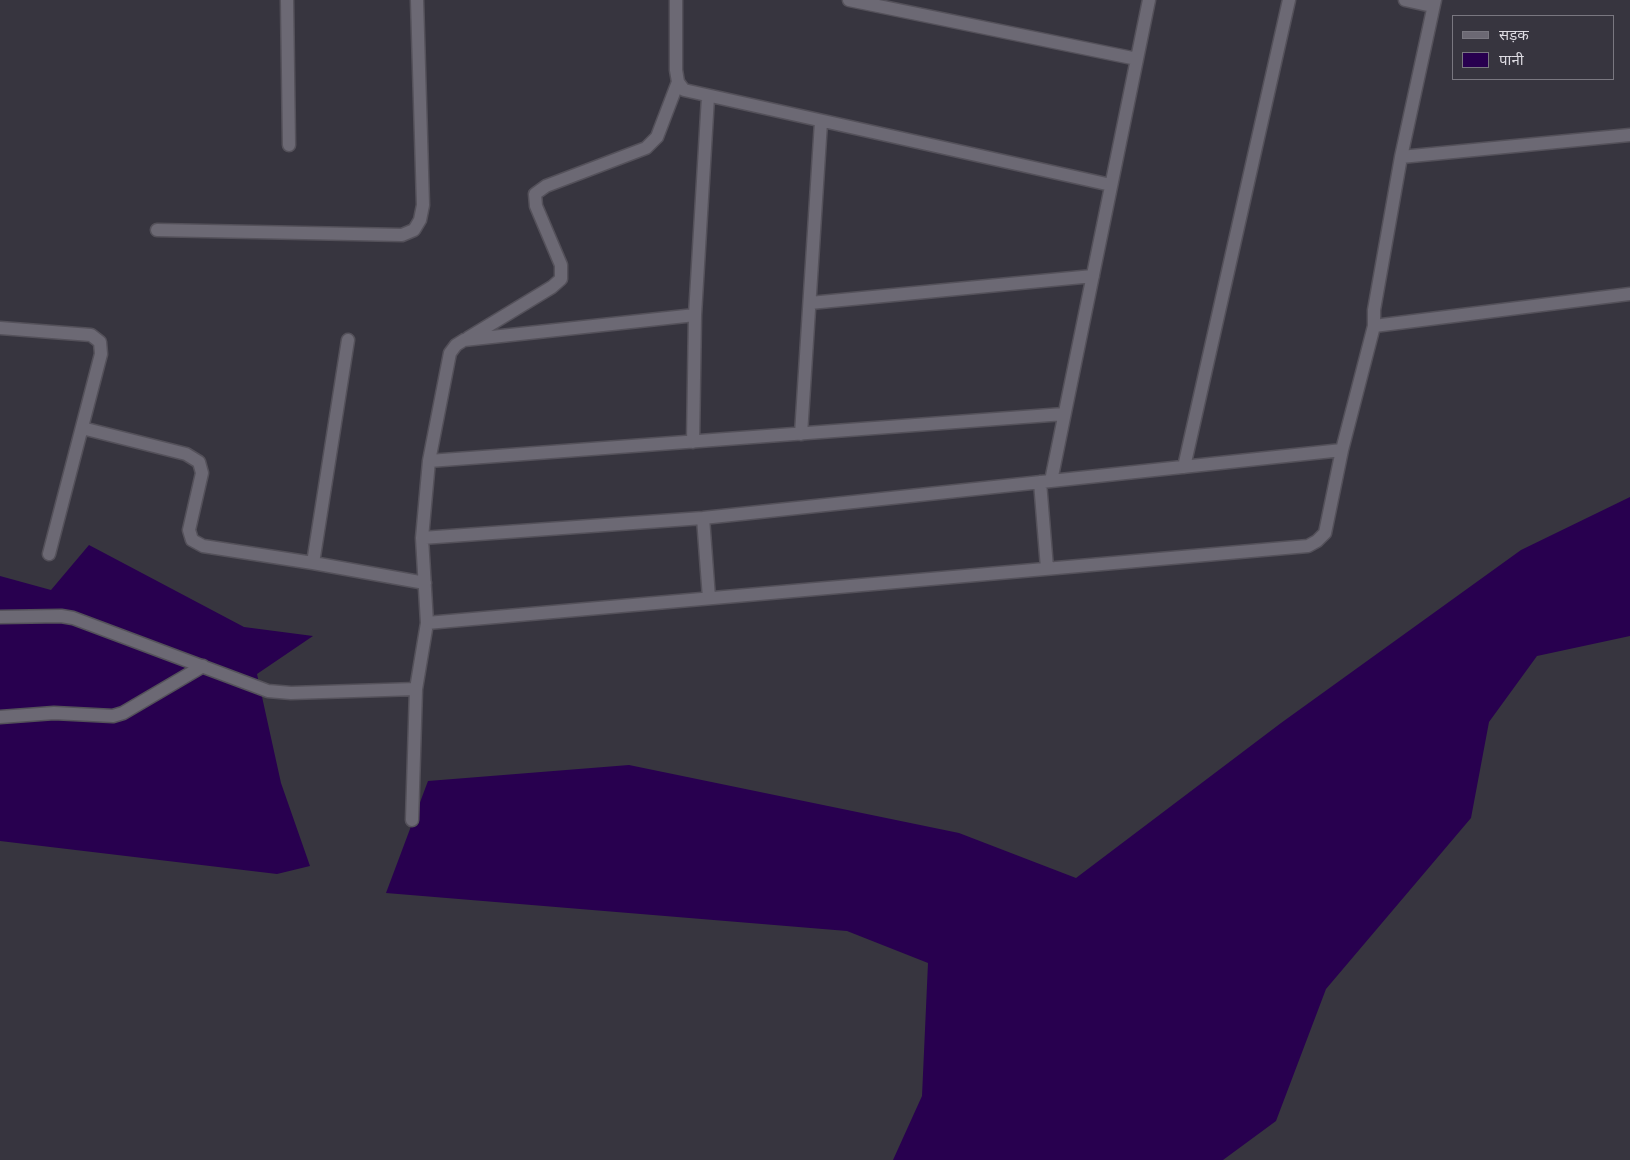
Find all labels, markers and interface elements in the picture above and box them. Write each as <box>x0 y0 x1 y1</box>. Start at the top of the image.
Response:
legend <box>1452 15 1615 80</box>
text: सड़क <box>1499 24 1529 45</box>
text: पानी <box>1499 49 1524 70</box>

